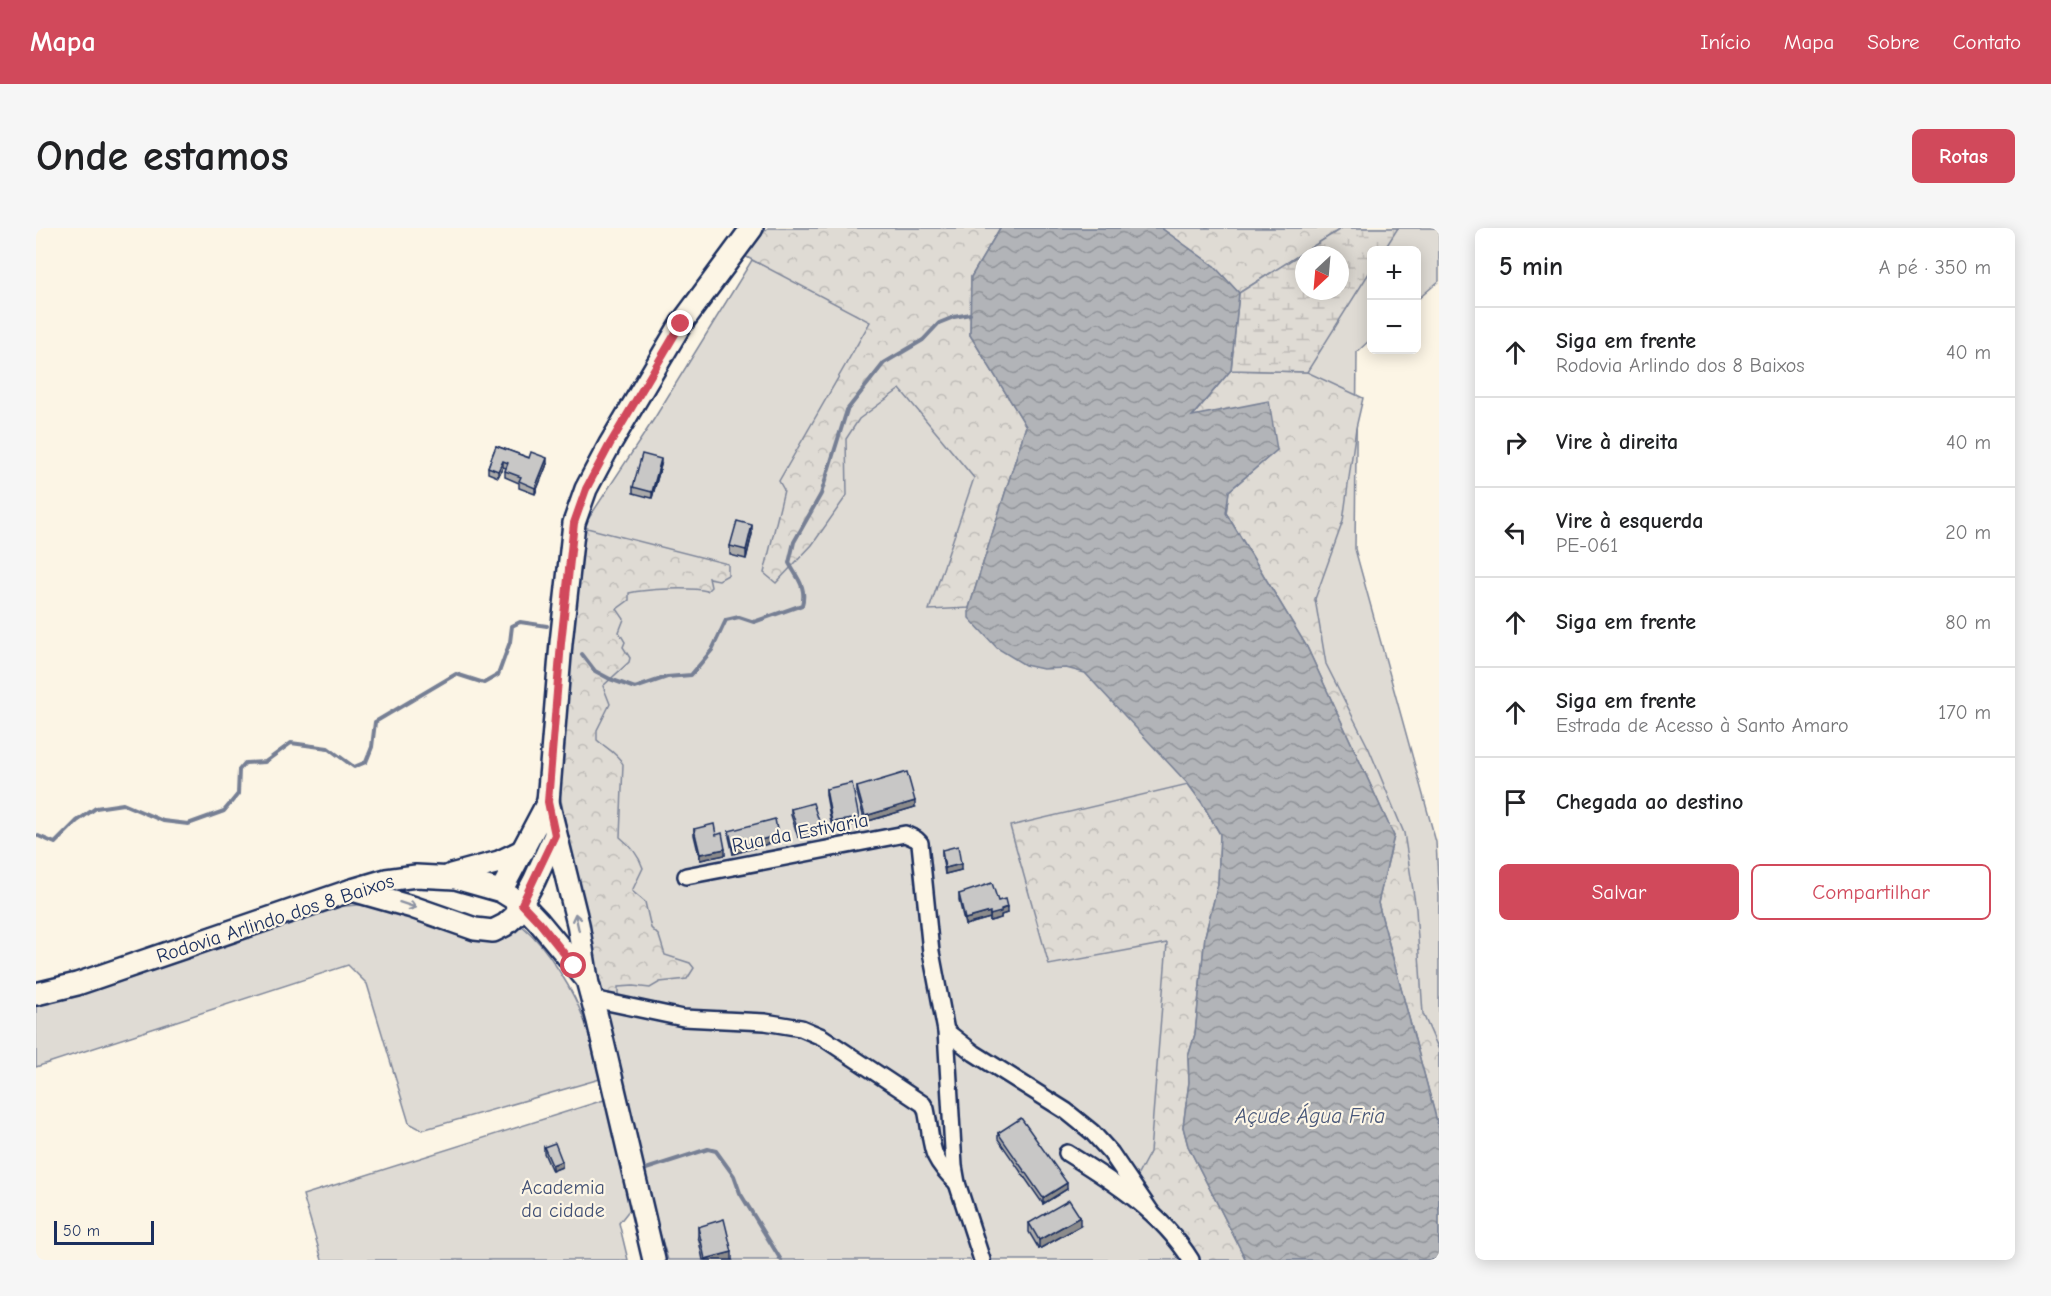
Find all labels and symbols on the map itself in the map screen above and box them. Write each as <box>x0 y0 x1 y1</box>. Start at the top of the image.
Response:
north arrow <box>1295 246 1349 300</box>
route end <box>667 310 693 336</box>
street label: Rua da Estivaria <box>730 808 870 857</box>
street label: Rodovia Arlindo dos 8 Baixos <box>153 869 397 968</box>
one-way arrow <box>398 901 417 912</box>
one-way arrow <box>571 913 582 932</box>
route start <box>560 952 586 978</box>
water label: Açude Água Fria <box>1234 1103 1385 1128</box>
park label: Academia da cidade <box>521 1176 605 1222</box>
scale bar <box>54 1218 154 1246</box>

